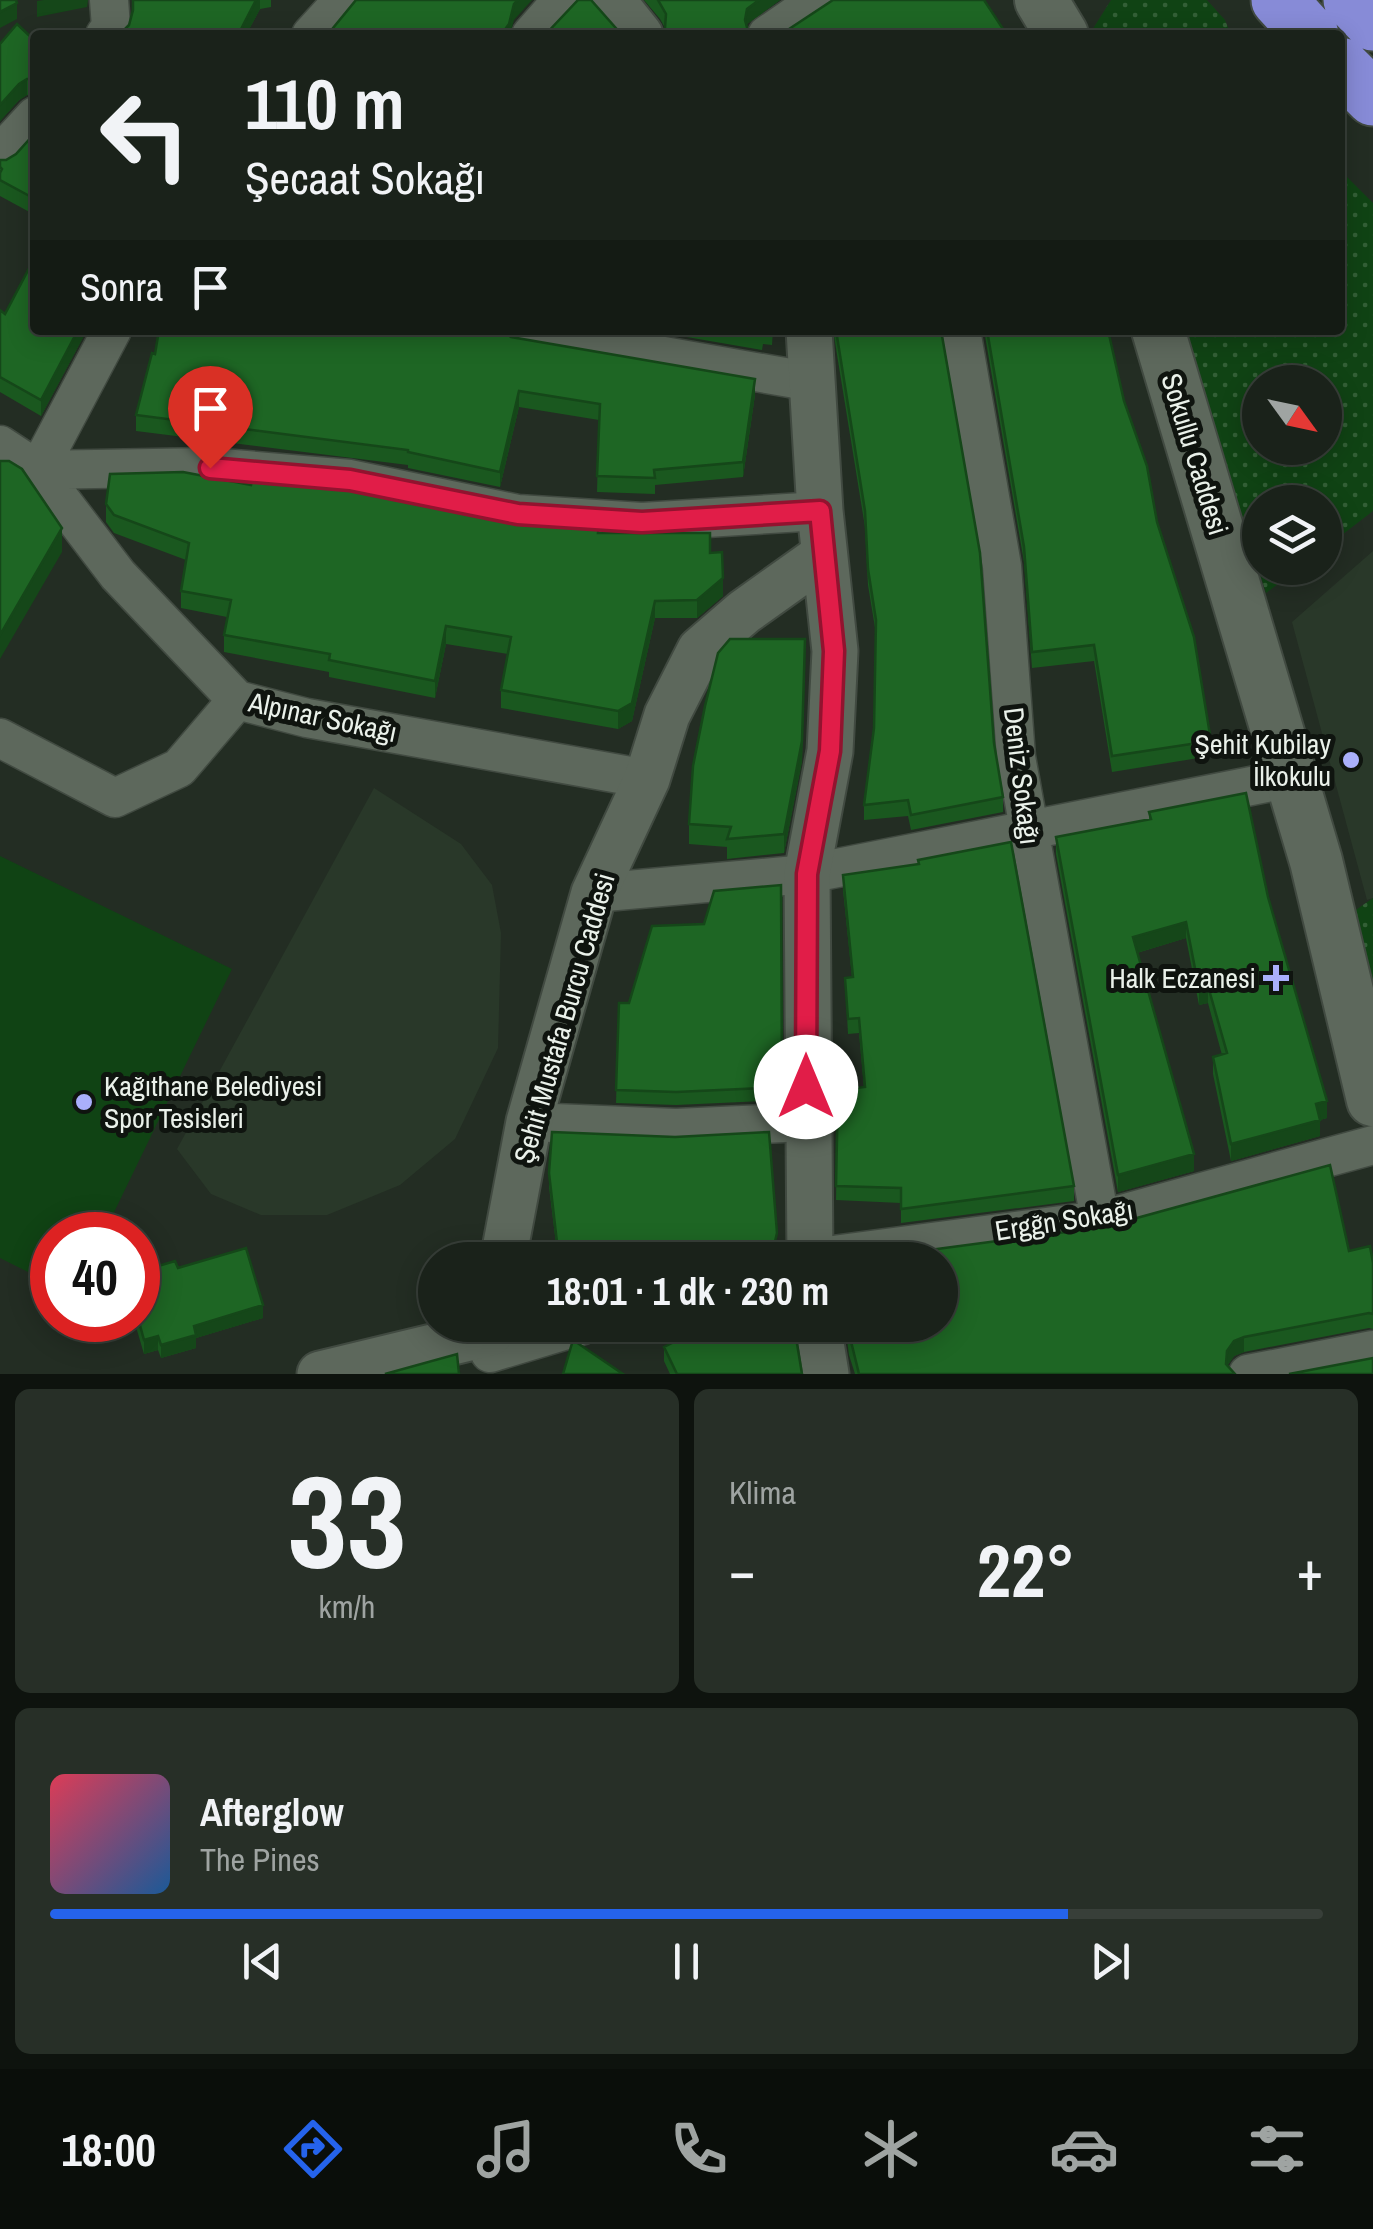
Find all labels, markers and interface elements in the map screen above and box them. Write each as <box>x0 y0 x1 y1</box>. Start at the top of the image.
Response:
text: 110 m <box>245 57 405 151</box>
icon: left <box>80 70 210 200</box>
text: Şecaat Sokağı <box>245 147 485 208</box>
icon: arrive <box>183 260 238 315</box>
text: Sonra <box>80 262 163 313</box>
north arrow <box>1242 365 1342 465</box>
map controls <box>1242 365 1342 585</box>
pin <box>168 366 253 469</box>
street label: Sokullu Caddesi <box>1152 368 1238 540</box>
icon: arrive <box>183 381 238 436</box>
button: layers <box>1242 485 1342 585</box>
street label: Alpınar Sokağı <box>244 683 401 751</box>
street label: Deniz Sokağı <box>995 705 1049 847</box>
place label: Şehit Kubilay İlkokulu <box>1194 725 1332 795</box>
marker: Şehit Kubilay İlkokulu <box>1340 749 1362 771</box>
street label: Şehit Mustafa Burcu Caddesi <box>504 869 624 1167</box>
place label: Halk Eczanesi <box>1109 959 1256 997</box>
marker: Halk Eczanesi <box>1265 967 1287 989</box>
position arrow <box>754 1035 858 1139</box>
place label: Kağıthane Belediyesi Spor Tesisleri <box>104 1067 322 1137</box>
marker: Kağıthane Belediyesi Spor Tesisleri <box>73 1091 95 1113</box>
street label: Ergğn Sokağı <box>992 1190 1136 1250</box>
speed limit sign: 40 <box>30 1212 160 1342</box>
text: 18:01 · 1 dk · 230 m <box>547 1266 829 1317</box>
text: 33 <box>288 1432 406 1608</box>
text: Klima <box>729 1471 796 1514</box>
text: 22° <box>977 1519 1075 1620</box>
text: − <box>729 1533 755 1607</box>
text: + <box>1297 1533 1323 1607</box>
text: km/h <box>319 1585 375 1628</box>
text: Afterglow <box>200 1787 344 1838</box>
text: The Pines <box>200 1838 320 1881</box>
icon: previous <box>235 1934 290 1989</box>
icon: pause <box>659 1934 714 1989</box>
icon: next <box>1083 1934 1138 1989</box>
icon: directions <box>278 2114 348 2184</box>
icon: music <box>471 2114 541 2184</box>
icon: phone <box>664 2114 734 2184</box>
icon: climate <box>856 2114 926 2184</box>
icon: car <box>1049 2114 1119 2184</box>
icon: filters <box>1242 2114 1312 2184</box>
text: 18:00 <box>61 2119 156 2180</box>

